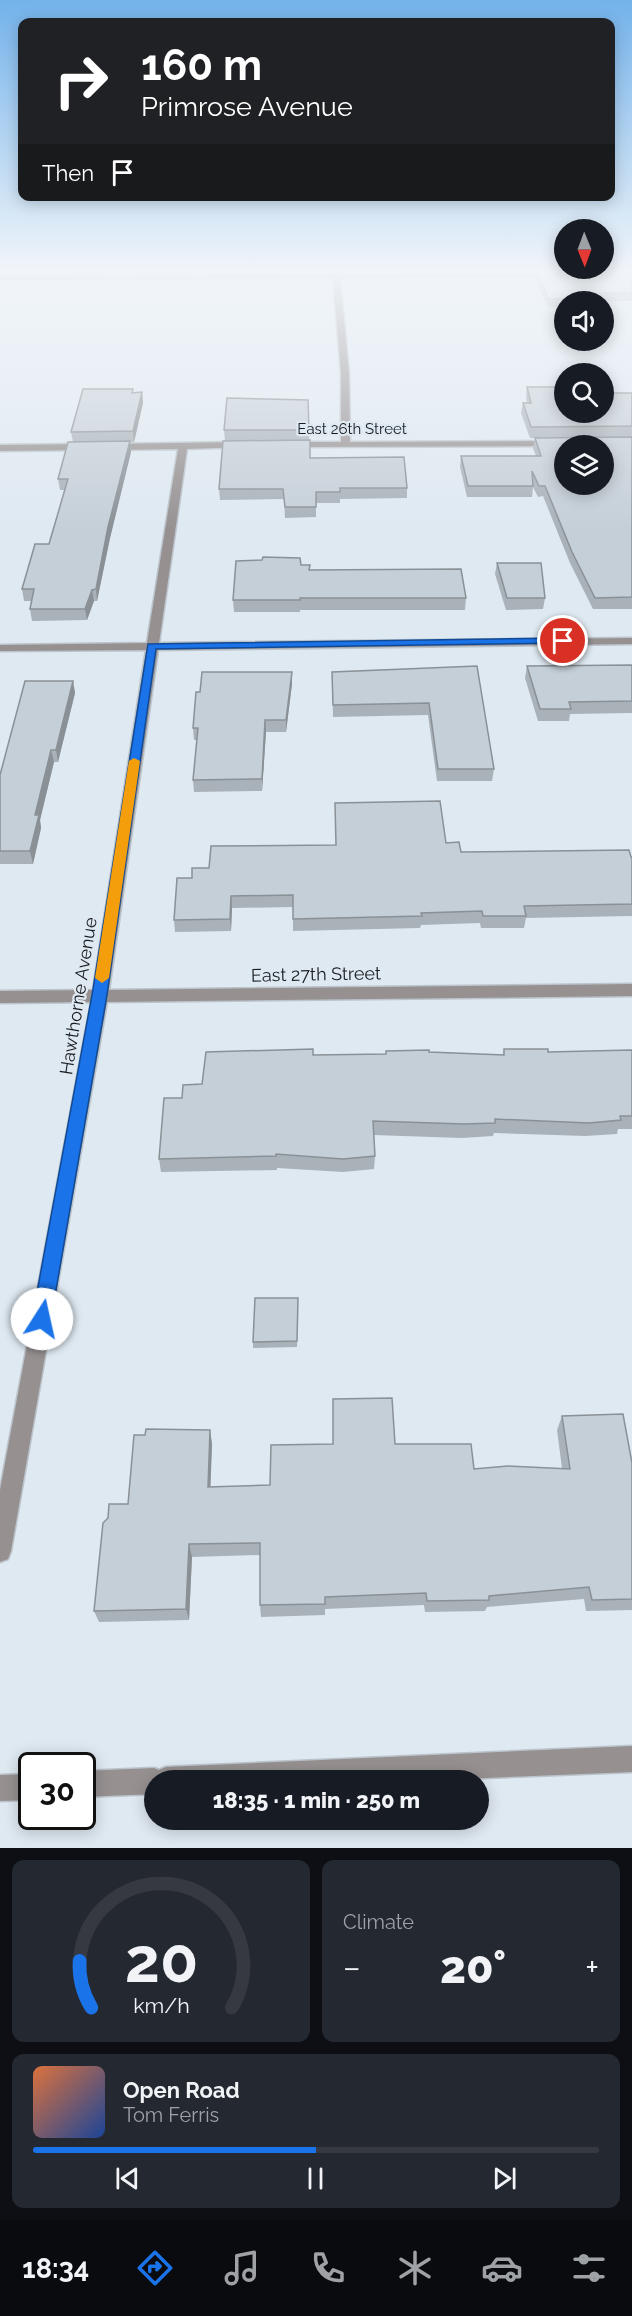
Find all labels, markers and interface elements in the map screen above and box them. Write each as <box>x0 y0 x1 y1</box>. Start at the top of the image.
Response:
text: 160 m <box>141 41 262 90</box>
icon: right <box>42 42 120 120</box>
text: Primrose Avenue <box>141 91 353 122</box>
icon: arrive <box>106 156 139 189</box>
text: Then <box>42 160 94 186</box>
north arrow <box>554 219 614 279</box>
map controls <box>554 219 614 495</box>
button: sound <box>554 291 614 351</box>
button: search <box>554 363 614 423</box>
street label: East 26th Street <box>297 420 407 438</box>
button: layers <box>554 435 614 495</box>
pin <box>537 615 588 666</box>
icon: arrive <box>546 624 579 657</box>
street label: Hawthorne Avenue <box>55 915 101 1076</box>
street label: East 27th Street <box>251 962 381 986</box>
position arrow <box>10 1287 74 1351</box>
speed limit sign: 30 <box>18 1752 96 1830</box>
text: 18:35 · 1 min · 250 m <box>213 1787 420 1813</box>
text: Climate <box>343 1910 414 1934</box>
text: 20 <box>124 1923 198 1997</box>
text: 20° <box>440 1941 506 1994</box>
text: − <box>343 1948 361 1987</box>
text: + <box>585 1948 599 1987</box>
text: km/h <box>133 1993 189 2018</box>
text: Open Road <box>123 2077 240 2103</box>
text: Tom Ferris <box>123 2103 219 2127</box>
icon: previous <box>111 2162 144 2195</box>
icon: pause <box>299 2162 332 2195</box>
icon: next <box>488 2162 521 2195</box>
icon: directions <box>134 2247 176 2289</box>
icon: music <box>221 2247 263 2289</box>
icon: phone <box>307 2247 349 2289</box>
icon: climate <box>394 2247 436 2289</box>
icon: car <box>481 2247 523 2289</box>
icon: filters <box>568 2247 610 2289</box>
text: 18:34 <box>22 2253 89 2284</box>

